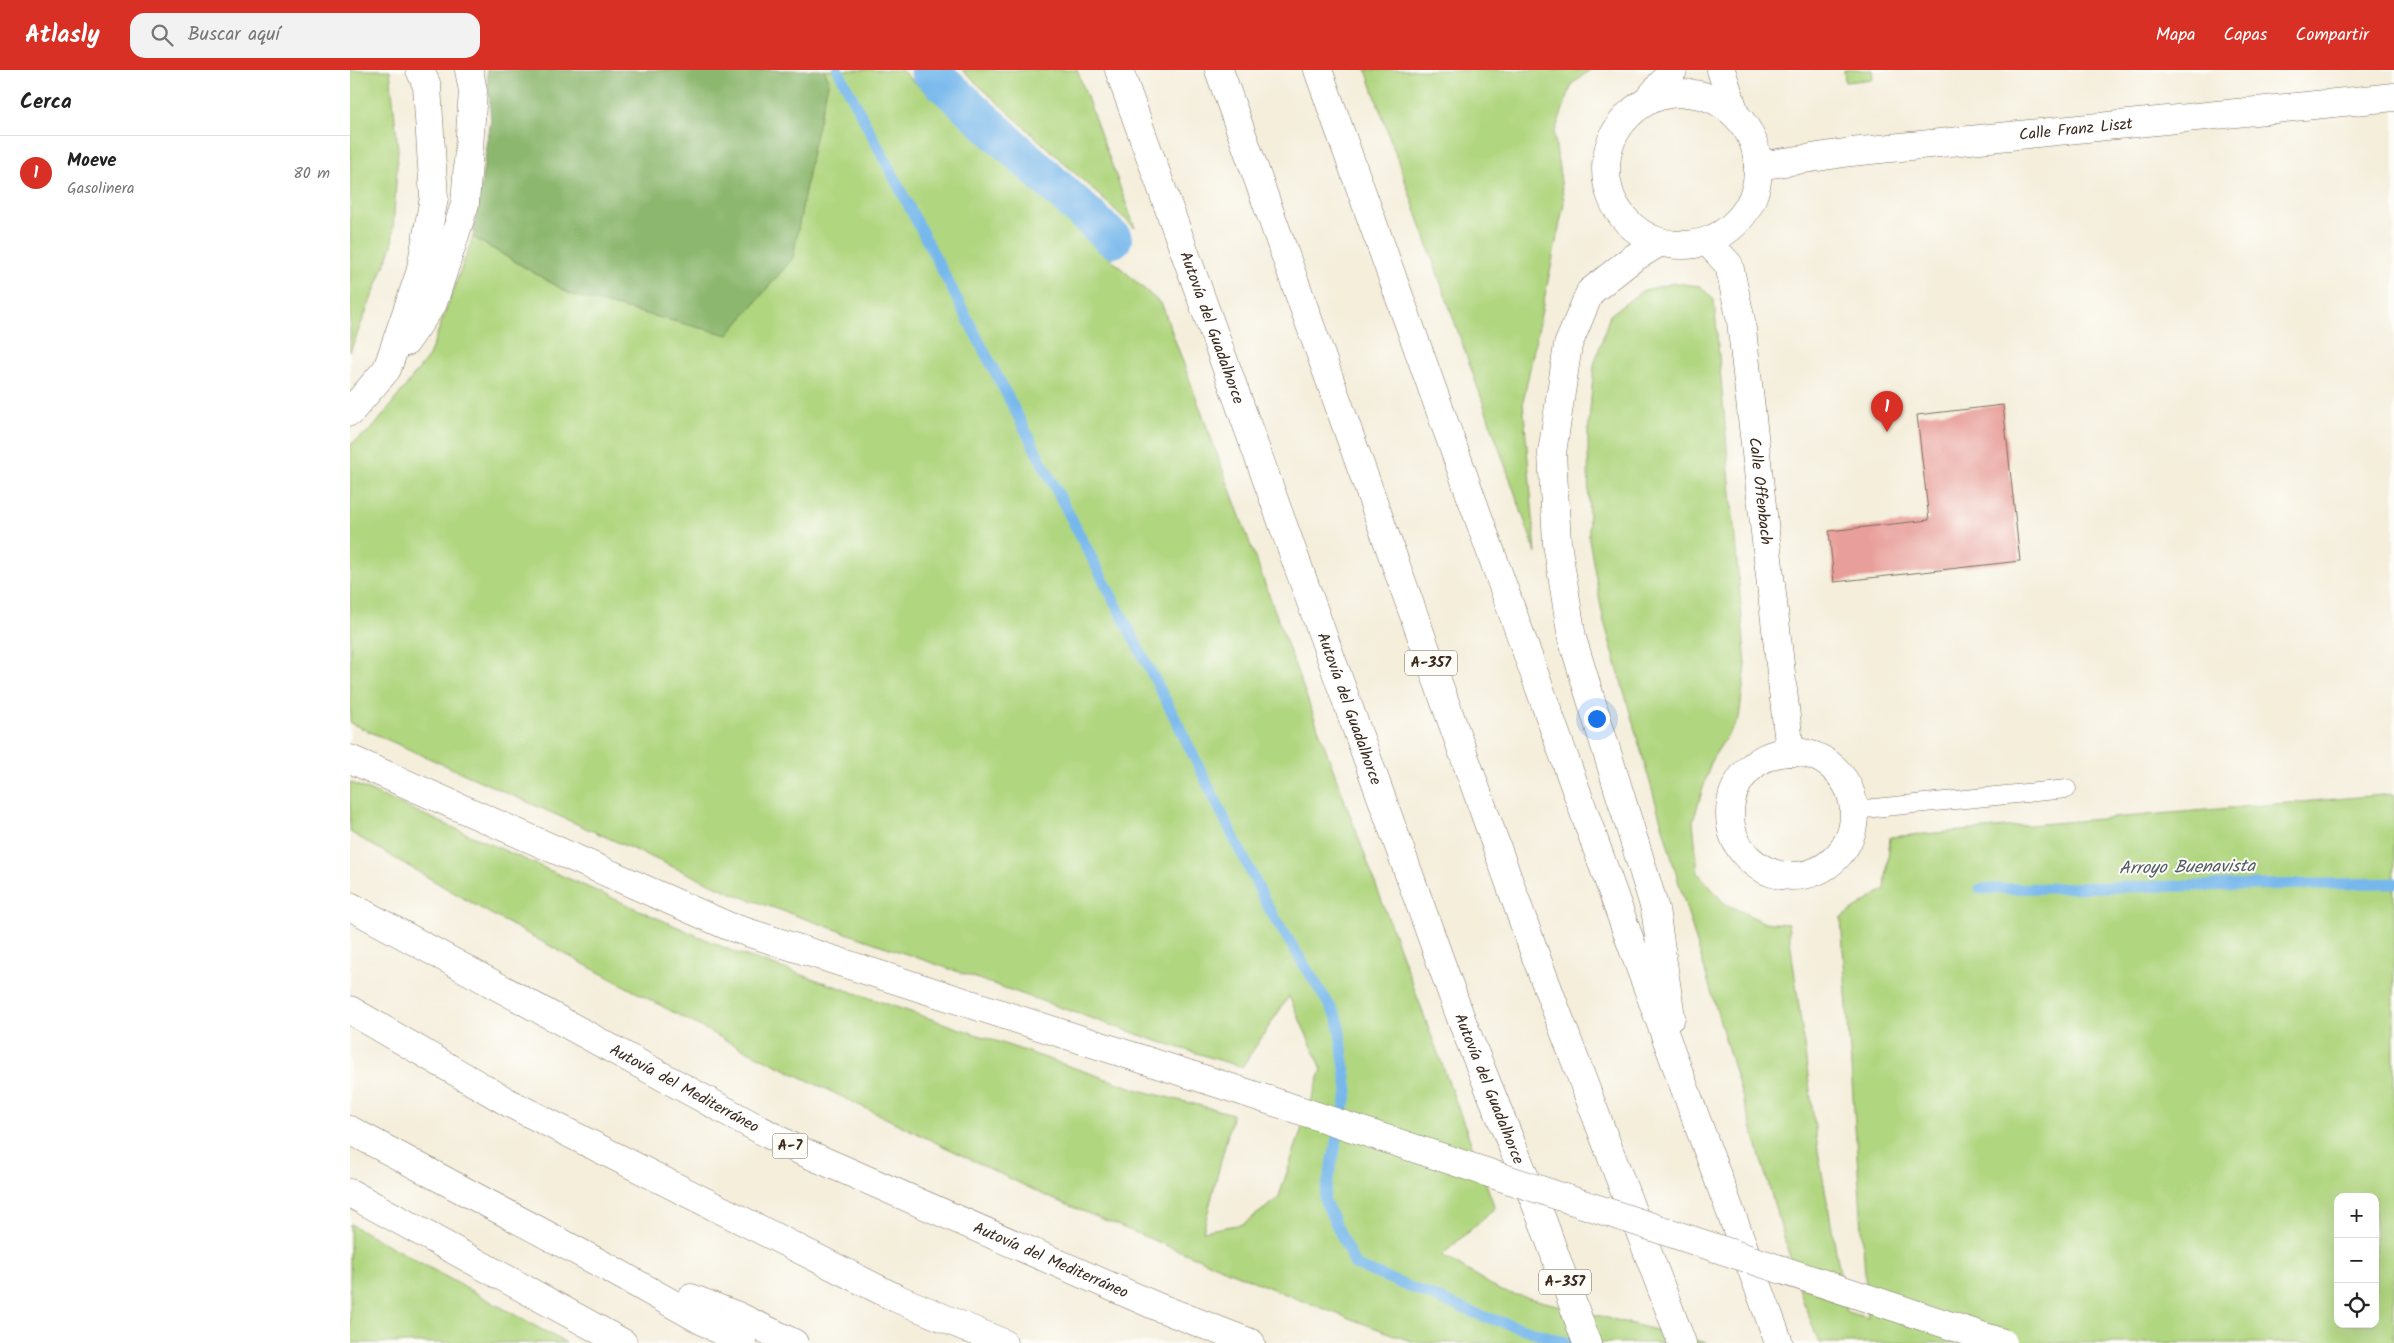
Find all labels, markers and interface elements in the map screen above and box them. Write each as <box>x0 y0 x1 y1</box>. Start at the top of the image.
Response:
search box <box>130 13 480 58</box>
text: Atlasly <box>25 16 100 55</box>
text: Buscar aquí <box>188 20 280 50</box>
icon: search <box>148 21 176 49</box>
text: Mapa <box>2156 21 2196 50</box>
text: Capas <box>2224 21 2268 50</box>
text: Compartir <box>2296 21 2369 50</box>
text: Cerca <box>20 86 72 119</box>
street label: Calle Franz Liszt <box>2018 111 2135 147</box>
text: Moeve <box>67 146 117 176</box>
text: 1 <box>34 161 38 186</box>
text: 80 m <box>293 161 330 186</box>
text: Gasolinera <box>67 176 135 201</box>
street label: Autovía del Guadalhorce <box>1173 248 1251 408</box>
pin: 1 <box>1871 391 1903 432</box>
street label: Calle Offenbach <box>1742 436 1779 546</box>
street label: Autovía del Guadalhorce <box>1310 629 1388 789</box>
road number: A-357 <box>1405 650 1457 676</box>
your location <box>1584 706 1610 732</box>
water label: Arroyo Buenavista <box>2119 852 2257 884</box>
street label: Autovía del Guadalhorce <box>1448 1010 1531 1168</box>
street label: Autovía del Mediterráneo <box>605 1037 764 1139</box>
road number: A-7 <box>772 1134 808 1158</box>
map controls <box>2334 1193 2379 1328</box>
button: + <box>2334 1193 2379 1238</box>
street label: Autovía del Mediterráneo <box>969 1215 1132 1305</box>
button: − <box>2334 1238 2379 1283</box>
road number: A-357 <box>1539 1270 1591 1294</box>
button: locate <box>2334 1283 2379 1328</box>

